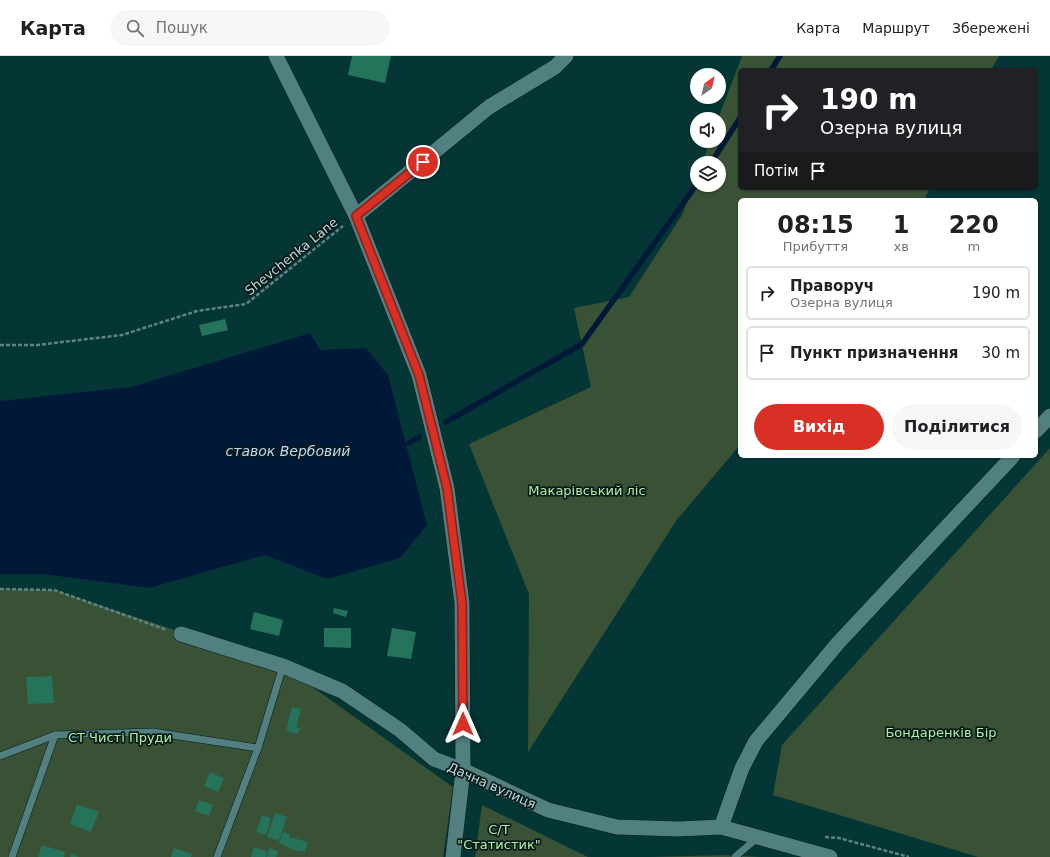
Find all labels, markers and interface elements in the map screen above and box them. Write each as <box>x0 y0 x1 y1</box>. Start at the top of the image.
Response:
search box <box>110 10 390 46</box>
text: Карта <box>20 17 86 39</box>
icon: search <box>124 17 146 39</box>
text: Пошук <box>156 19 208 37</box>
text: Карта <box>796 20 840 36</box>
text: Маршрут <box>862 20 930 36</box>
text: Збережені <box>952 20 1030 36</box>
north arrow <box>690 68 726 104</box>
map controls <box>690 68 726 192</box>
text: 190 m <box>820 83 917 116</box>
icon: right <box>754 84 806 136</box>
button: sound <box>690 112 726 148</box>
text: Озерна вулиця <box>820 117 962 138</box>
pin <box>406 145 440 179</box>
icon: arrive <box>412 151 434 173</box>
button: layers <box>690 156 726 192</box>
icon: arrive <box>807 160 829 182</box>
text: Потім <box>754 162 799 180</box>
text: 08:15 <box>777 211 854 239</box>
text: 1 <box>893 211 909 239</box>
text: 220 <box>949 211 999 239</box>
street label: Shevchenka Lane <box>242 214 341 298</box>
text: Прибуття <box>783 239 848 254</box>
text: хв <box>893 239 909 254</box>
text: m <box>967 239 980 254</box>
text: Праворуч <box>790 277 874 295</box>
icon: right <box>756 282 778 304</box>
text: 190 m <box>972 284 1020 302</box>
text: Озерна вулиця <box>790 295 893 310</box>
icon: arrive <box>756 342 778 364</box>
text: Пункт призначення <box>790 344 958 362</box>
text: 30 m <box>982 344 1020 362</box>
button: Вихід <box>754 404 884 450</box>
button: Поділитися <box>892 404 1022 450</box>
water label: ставок Вербовий <box>226 443 350 459</box>
park label: Макарівський ліс <box>528 483 646 498</box>
position arrow <box>442 703 484 745</box>
park label: Бондаренків Бір <box>885 725 997 740</box>
park label: СТ Чисті Пруди <box>68 730 172 745</box>
street label: Дачна вулиця <box>445 759 538 812</box>
park label: С/Т "Статистик" <box>457 822 541 852</box>

